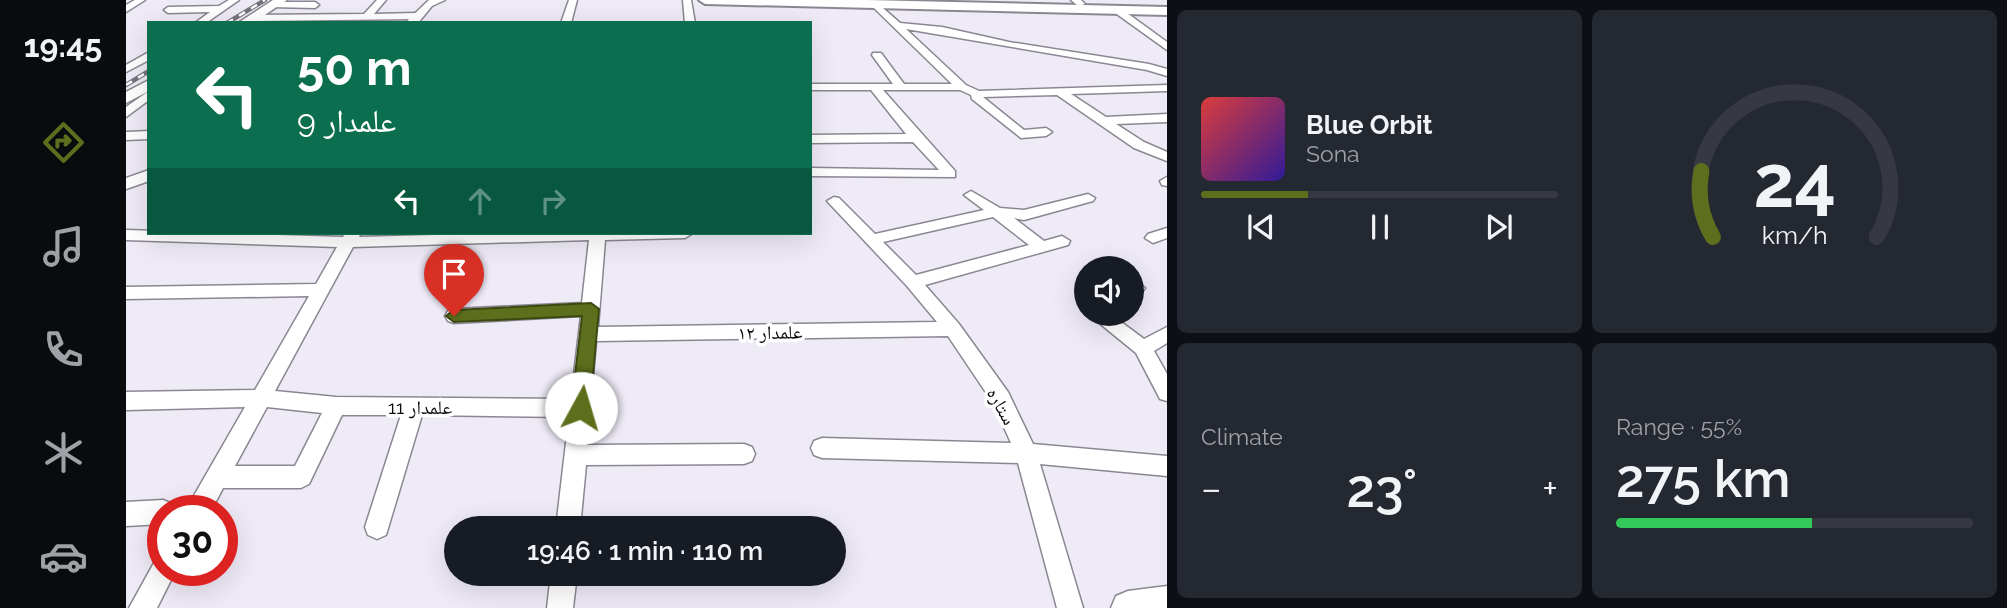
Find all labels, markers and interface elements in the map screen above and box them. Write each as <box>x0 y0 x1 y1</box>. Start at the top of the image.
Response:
text: 19:45 <box>24 27 102 64</box>
text: 50 m <box>297 39 412 96</box>
icon: left <box>182 49 273 140</box>
text: علمدار 9 <box>297 102 396 139</box>
text: Blue Orbit <box>1306 110 1433 140</box>
icon: directions <box>39 118 88 167</box>
text: Sona <box>1306 140 1360 167</box>
text: 24 <box>1753 140 1836 225</box>
icon: left <box>388 182 426 220</box>
icon: ahead <box>461 182 499 220</box>
icon: right <box>534 182 572 220</box>
icon: previous <box>1242 208 1280 246</box>
icon: pause <box>1361 208 1399 246</box>
icon: next <box>1480 208 1518 246</box>
text: km/h <box>1762 220 1827 250</box>
icon: music <box>39 222 88 271</box>
pin <box>424 244 484 316</box>
icon: arrive <box>435 255 473 293</box>
map controls <box>1074 256 1144 326</box>
button: sound <box>1074 256 1144 326</box>
street label: علمدار ۱۲ <box>737 320 803 345</box>
icon: phone <box>39 325 88 374</box>
position arrow <box>544 371 618 445</box>
street label: ستاره <box>982 384 1021 429</box>
street label: علمدار 11 <box>388 396 452 419</box>
text: Range · 55% <box>1616 413 1742 440</box>
text: Climate <box>1201 423 1283 450</box>
icon: climate <box>39 428 88 477</box>
text: 275 km <box>1616 448 1791 509</box>
text: 23° <box>1347 458 1417 519</box>
text: − <box>1201 466 1221 511</box>
text: + <box>1542 466 1558 511</box>
speed limit sign: 30 <box>147 495 238 586</box>
icon: car <box>39 532 88 581</box>
text: 19:46 · 1 min · 110 m <box>527 536 763 566</box>

